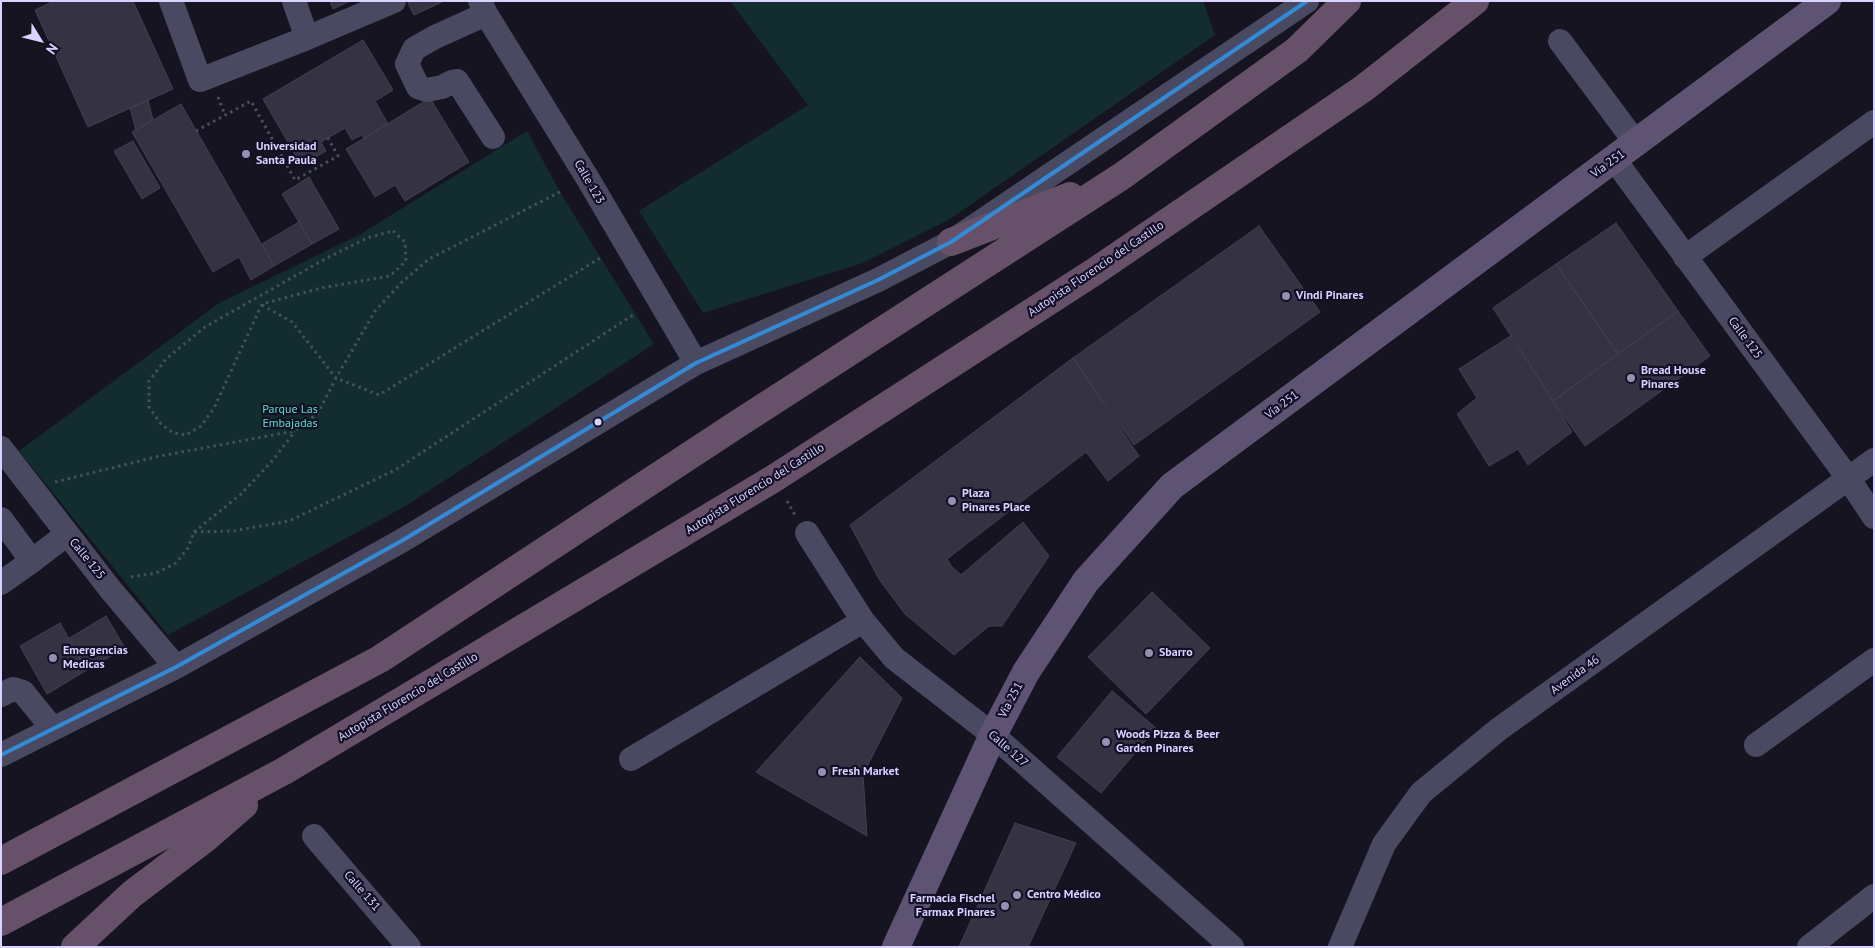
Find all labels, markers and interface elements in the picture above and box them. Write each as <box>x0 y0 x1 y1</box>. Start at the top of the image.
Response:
north arrow <box>15 15 65 65</box>
text: N <box>42 40 62 58</box>
place label: Universidad Santa Paula <box>256 140 316 168</box>
street label: Vía 251 <box>1588 147 1628 181</box>
marker: Universidad Santa Paula <box>240 148 252 160</box>
street label: Calle 123 <box>571 157 607 207</box>
street label: Autopista Florencio del Castillo <box>1025 218 1167 320</box>
place label: Vindi Pinares <box>1296 289 1364 303</box>
marker: Vindi Pinares <box>1280 290 1292 302</box>
street label: Calle 125 <box>1725 314 1765 362</box>
place label: Bread House Pinares <box>1641 364 1706 392</box>
marker: Bread House Pinares <box>1625 372 1637 384</box>
street label: Vía 251 <box>1262 388 1302 422</box>
park label: Parque Las Embajadas <box>262 403 318 431</box>
unlabelled marker <box>593 417 603 427</box>
street label: Autopista Florencio del Castillo <box>683 440 827 538</box>
place label: Plaza Pinares Place <box>962 487 1030 515</box>
marker: Plaza Pinares Place <box>946 495 958 507</box>
street label: Calle 125 <box>66 536 108 582</box>
place label: Emergencias Medicas <box>63 644 128 672</box>
place label: Sbarro <box>1159 646 1193 660</box>
marker: Sbarro <box>1143 647 1155 659</box>
street label: Autopista Florencio del Castillo <box>335 649 481 745</box>
marker: Emergencias Medicas <box>47 652 59 664</box>
street label: Avenida 46 <box>1548 652 1602 698</box>
street label: Vía 251 <box>996 680 1026 720</box>
street label: Calle 127 <box>985 728 1031 770</box>
place label: Woods Pizza & Beer Garden Pinares <box>1116 728 1219 756</box>
marker: Woods Pizza & Beer Garden Pinares <box>1100 736 1112 748</box>
place label: Fresh Market <box>832 765 899 779</box>
marker: Fresh Market <box>816 766 828 778</box>
street label: Calle 131 <box>341 868 383 914</box>
place label: Centro Médico <box>1027 888 1101 902</box>
marker: Centro Médico <box>1011 889 1023 901</box>
place label: Farmacia Fischel Farmax Pinares <box>910 892 995 920</box>
marker: Farmacia Fischel Farmax Pinares <box>999 900 1011 912</box>

